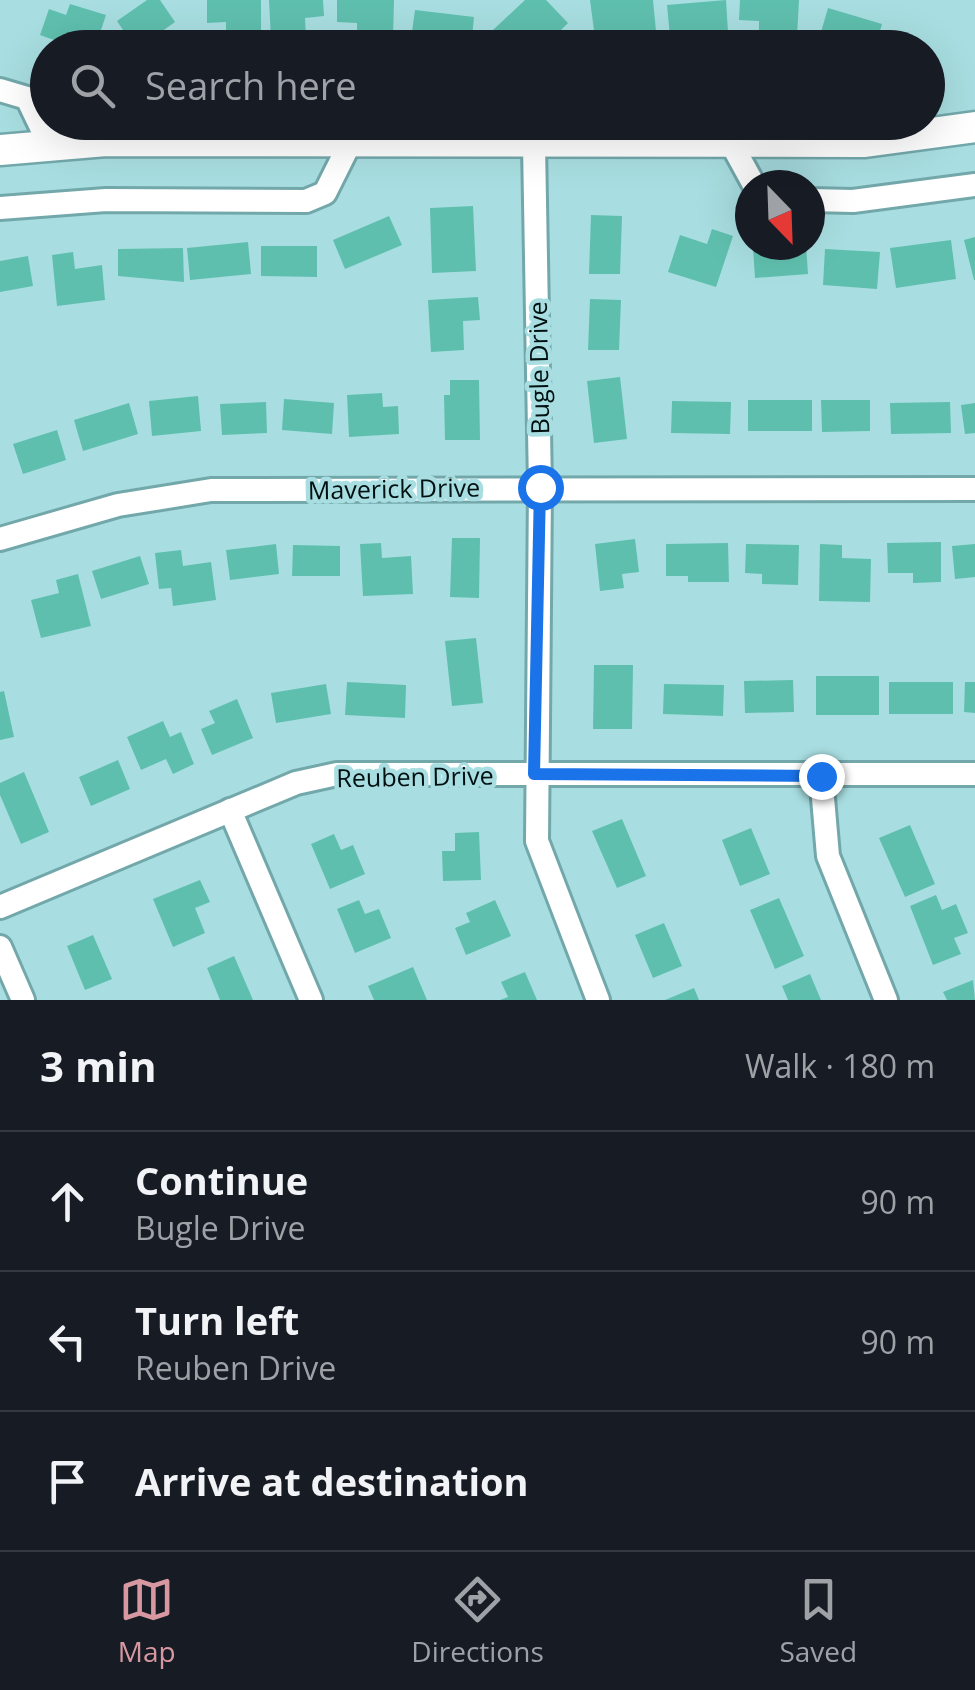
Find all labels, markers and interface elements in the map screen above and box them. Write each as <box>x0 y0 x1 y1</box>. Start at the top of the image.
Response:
search box <box>30 30 945 140</box>
icon: search <box>65 58 120 113</box>
text: Search here <box>145 59 357 111</box>
north arrow <box>735 170 825 260</box>
street label: Bugle Drive <box>520 301 556 435</box>
route start <box>518 465 564 511</box>
street label: Maverick Drive <box>308 469 480 507</box>
route end <box>799 754 845 800</box>
street label: Reuben Drive <box>336 758 494 794</box>
text: 3 min <box>40 1037 157 1094</box>
text: Walk · 180 m <box>745 1044 935 1087</box>
text: Continue <box>135 1154 308 1206</box>
icon: ahead <box>40 1174 95 1229</box>
text: 90 m <box>860 1180 935 1223</box>
text: Bugle Drive <box>135 1206 305 1249</box>
text: Turn left <box>135 1294 299 1346</box>
icon: left <box>40 1314 95 1369</box>
text: 90 m <box>860 1320 935 1363</box>
text: Reuben Drive <box>135 1346 336 1389</box>
icon: arrive <box>40 1454 95 1509</box>
text: Arrive at destination <box>135 1455 529 1507</box>
tab: Map <box>118 1572 176 1670</box>
tab: Directions <box>411 1572 544 1670</box>
tab: Saved <box>779 1572 857 1670</box>

